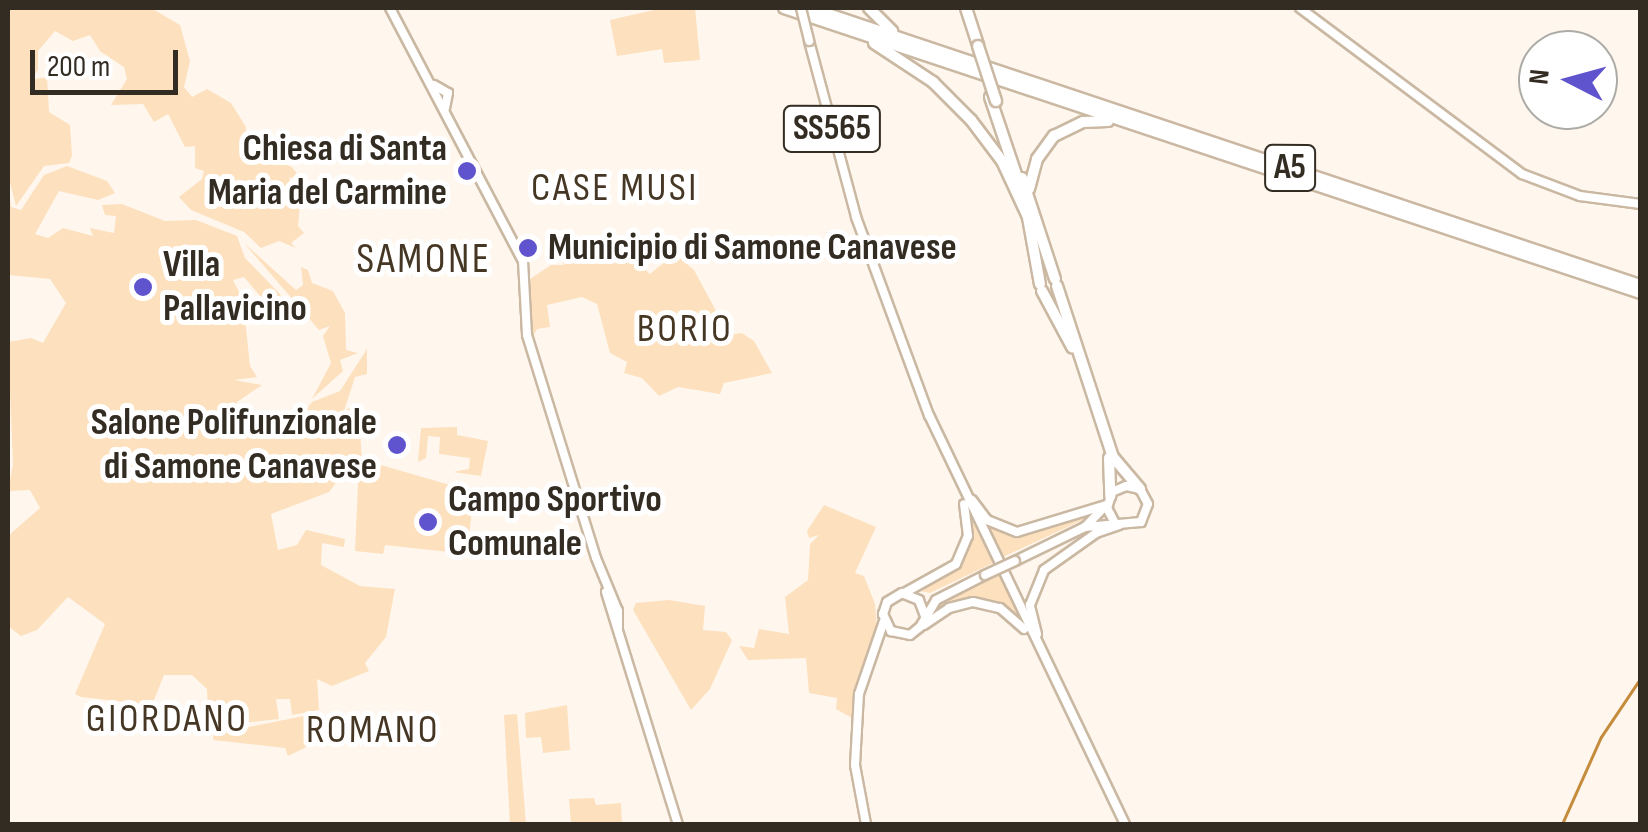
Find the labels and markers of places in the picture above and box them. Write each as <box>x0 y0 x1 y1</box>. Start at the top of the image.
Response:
place label: Chiesa di Santa Maria del Carmine <box>208 126 447 215</box>
marker: Chiesa di Santa Maria del Carmine <box>456 160 478 182</box>
place label: Municipio di Samone Canavese <box>548 225 957 271</box>
marker: Municipio di Samone Canavese <box>517 237 539 259</box>
place label: Villa Pallavicino <box>163 242 307 332</box>
marker: Villa Pallavicino <box>132 276 154 298</box>
place label: Salone Polifunzionale di Samone Canavese <box>91 400 377 489</box>
marker: Salone Polifunzionale di Samone Canavese <box>386 434 408 456</box>
place label: Campo Sportivo Comunale <box>448 477 662 566</box>
marker: Campo Sportivo Comunale <box>417 511 439 533</box>

